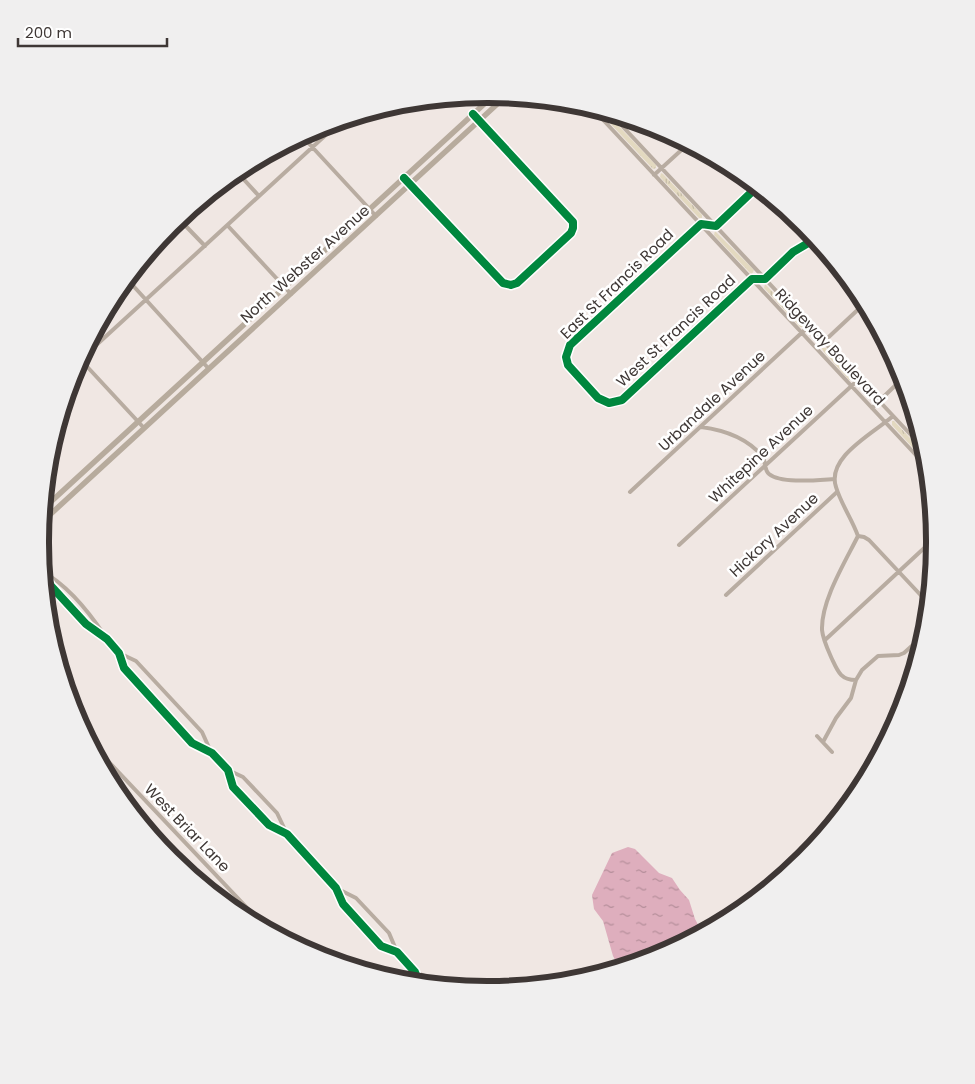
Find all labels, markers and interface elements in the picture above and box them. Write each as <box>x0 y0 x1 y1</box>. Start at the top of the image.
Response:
scale bar <box>18 15 166 47</box>
text: 200 m <box>25 22 72 43</box>
street label: North Webster Avenue <box>235 200 374 327</box>
street label: East St Francis Road <box>555 224 678 343</box>
street label: West St Francis Road <box>611 270 740 392</box>
street label: Ridgeway Boulevard <box>771 284 890 410</box>
street label: Urbandale Avenue <box>654 345 770 456</box>
street label: Whitepine Avenue <box>704 400 817 508</box>
street label: Hickory Avenue <box>724 488 823 581</box>
street label: West Briar Lane <box>140 779 235 876</box>

